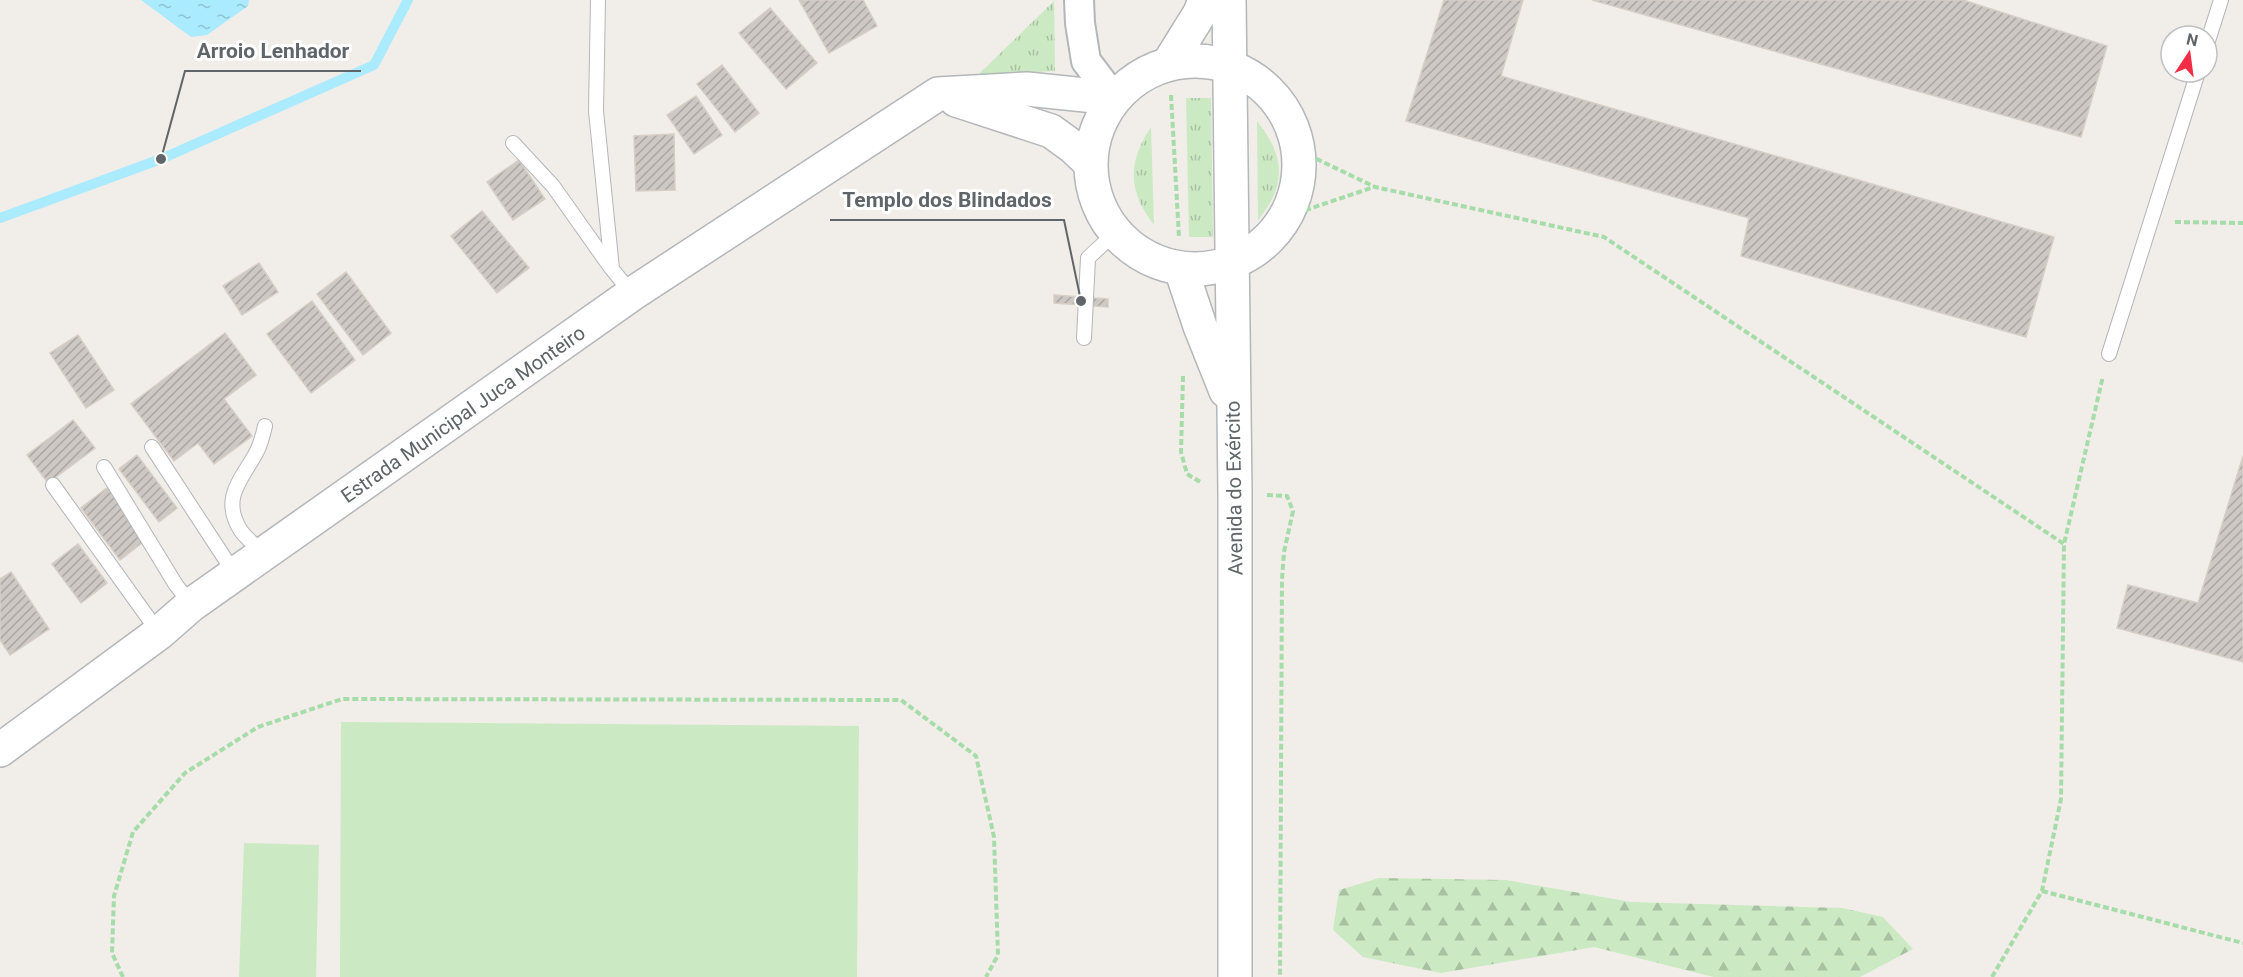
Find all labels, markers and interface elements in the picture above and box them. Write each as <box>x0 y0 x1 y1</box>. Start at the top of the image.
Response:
north arrow <box>2159 24 2219 84</box>
text: N <box>2185 29 2200 50</box>
callout: Arroio Lenhador <box>185 32 361 71</box>
text: Arroio Lenhador <box>197 39 350 63</box>
callout: Templo dos Blindados <box>830 181 1064 220</box>
text: Templo dos Blindados <box>842 188 1052 212</box>
street label: Estrada Municipal Juca Monteiro <box>336 320 590 508</box>
street label: Avenida do Exército <box>1220 400 1248 576</box>

